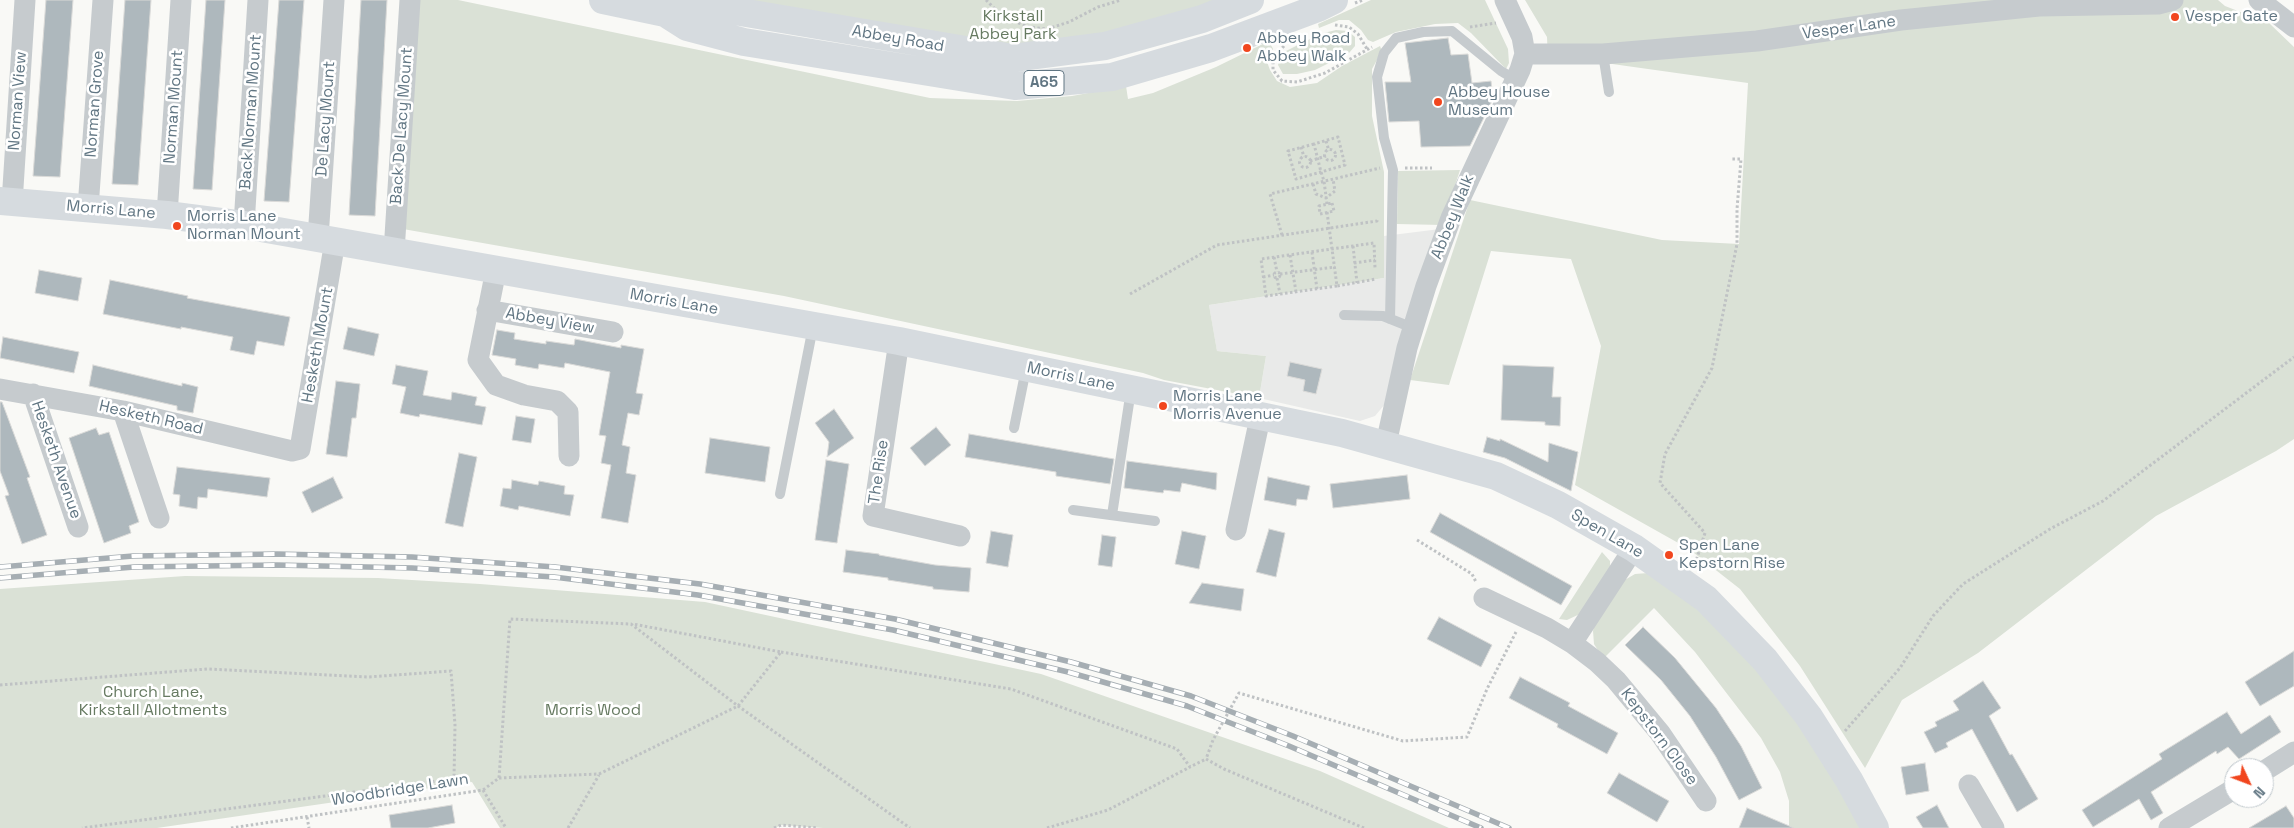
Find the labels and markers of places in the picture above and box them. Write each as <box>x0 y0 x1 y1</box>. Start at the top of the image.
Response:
place label: Vesper Gate <box>2185 7 2278 27</box>
marker: Vesper Gate <box>2169 11 2181 23</box>
place label: Abbey Road Abbey Walk <box>1257 29 1350 67</box>
marker: Abbey Road Abbey Walk <box>1241 42 1253 54</box>
place label: Abbey House Museum <box>1448 83 1550 121</box>
marker: Abbey House Museum <box>1432 96 1444 108</box>
place label: Morris Lane Norman Mount <box>187 207 301 245</box>
marker: Morris Lane Norman Mount <box>171 220 183 232</box>
place label: Morris Lane Morris Avenue <box>1173 387 1282 425</box>
marker: Morris Lane Morris Avenue <box>1157 400 1169 412</box>
place label: Spen Lane Kepstorn Rise <box>1679 536 1785 574</box>
marker: Spen Lane Kepstorn Rise <box>1663 549 1675 561</box>

